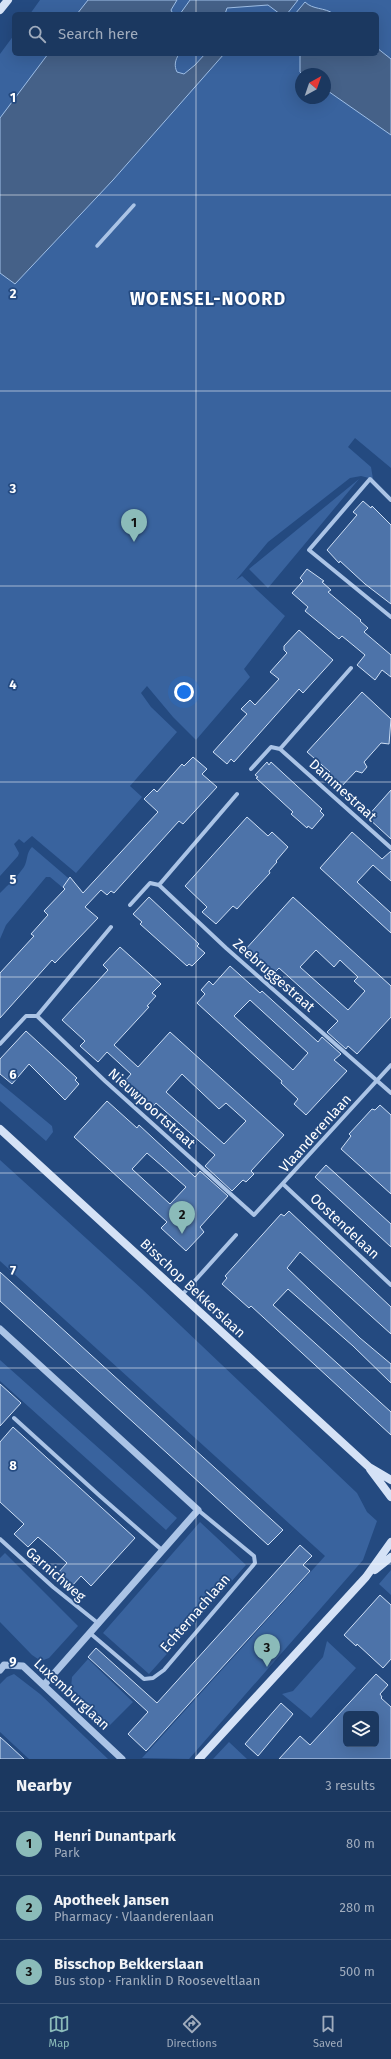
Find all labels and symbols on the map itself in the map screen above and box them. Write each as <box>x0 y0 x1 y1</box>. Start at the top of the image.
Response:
north arrow <box>295 68 331 104</box>
text: 1 <box>10 90 16 105</box>
text: 2 <box>10 286 17 301</box>
district label: WOENSEL-NOORD <box>130 288 286 310</box>
text: 3 <box>9 481 17 496</box>
pin: 1 <box>121 509 147 542</box>
text: 4 <box>9 677 17 692</box>
your location <box>174 682 194 702</box>
street label: Dammestraat <box>305 756 381 826</box>
text: 5 <box>10 872 17 887</box>
street label: Zeebruggestraat <box>229 935 319 1016</box>
street label: Nieuwpoortstraat <box>105 1065 199 1153</box>
text: 6 <box>9 1067 17 1082</box>
street label: Vlaanderenlaan <box>276 1091 355 1176</box>
street label: Oostendelaan <box>307 1190 383 1263</box>
pin: 2 <box>169 1201 195 1234</box>
street label: Bisschop Bekkerslaan <box>137 1235 249 1342</box>
text: 7 <box>10 1263 16 1278</box>
text: 8 <box>9 1458 17 1473</box>
street label: Garnichweg <box>22 1544 90 1605</box>
street label: Echternachlaan <box>157 1571 234 1656</box>
pin: 3 <box>254 1634 280 1667</box>
text: 9 <box>9 1654 17 1669</box>
street label: Luxemburglaan <box>30 1655 113 1734</box>

